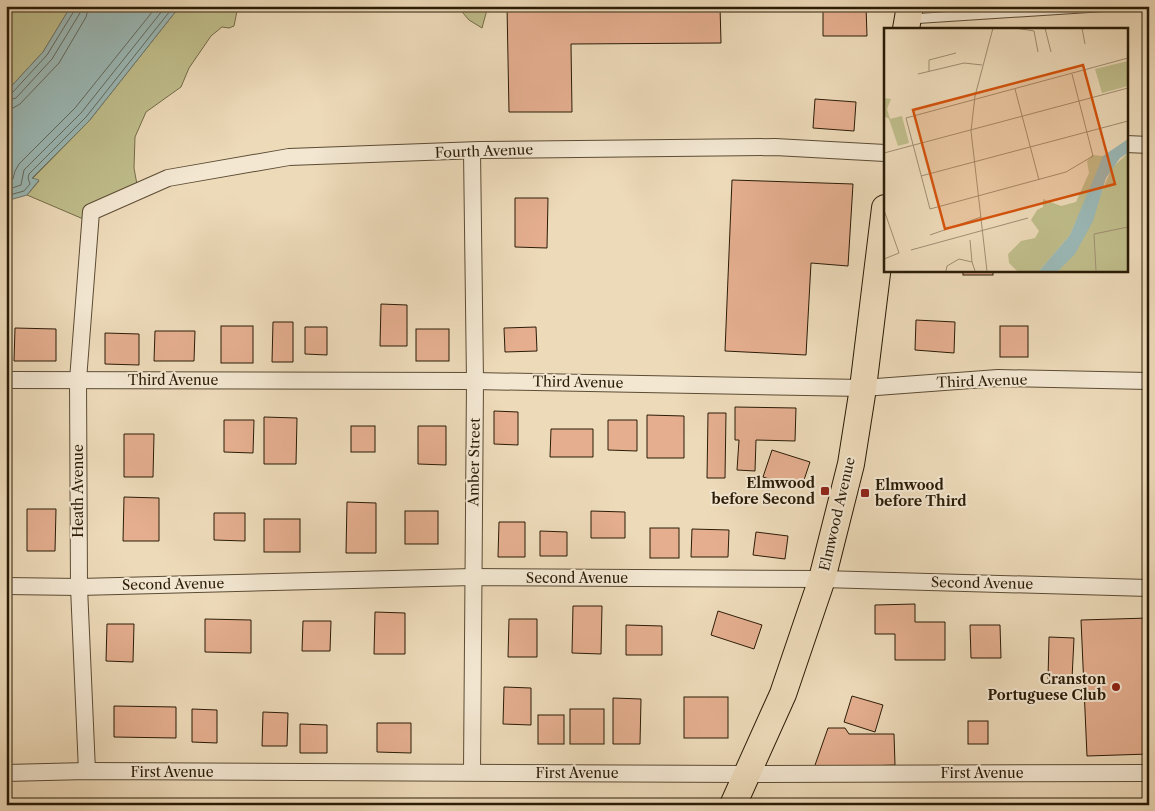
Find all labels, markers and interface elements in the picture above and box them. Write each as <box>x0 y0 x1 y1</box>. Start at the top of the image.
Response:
inset map <box>884 28 1128 271</box>
street label: Fourth Avenue <box>435 140 534 162</box>
street label: Third Avenue <box>936 370 1028 392</box>
street label: Third Avenue <box>128 371 218 389</box>
street label: Third Avenue <box>533 372 624 392</box>
street label: Amber Street <box>464 417 484 508</box>
street label: Heath Avenue <box>69 444 87 538</box>
street label: Elmwood Avenue <box>815 455 859 573</box>
place label: Elmwood before Second <box>711 474 816 508</box>
place label: Elmwood before Third <box>874 476 967 510</box>
marker: Elmwood before Second <box>819 485 831 497</box>
marker: Elmwood before Third <box>859 487 871 499</box>
street label: Second Avenue <box>526 569 628 587</box>
street label: Second Avenue <box>931 573 1033 593</box>
street label: Second Avenue <box>122 574 224 594</box>
place label: Cranston Portuguese Club <box>987 670 1106 704</box>
marker: Cranston Portuguese Club <box>1110 681 1122 693</box>
street label: First Avenue <box>130 763 214 781</box>
street label: First Avenue <box>535 764 619 782</box>
street label: First Avenue <box>940 764 1024 782</box>

